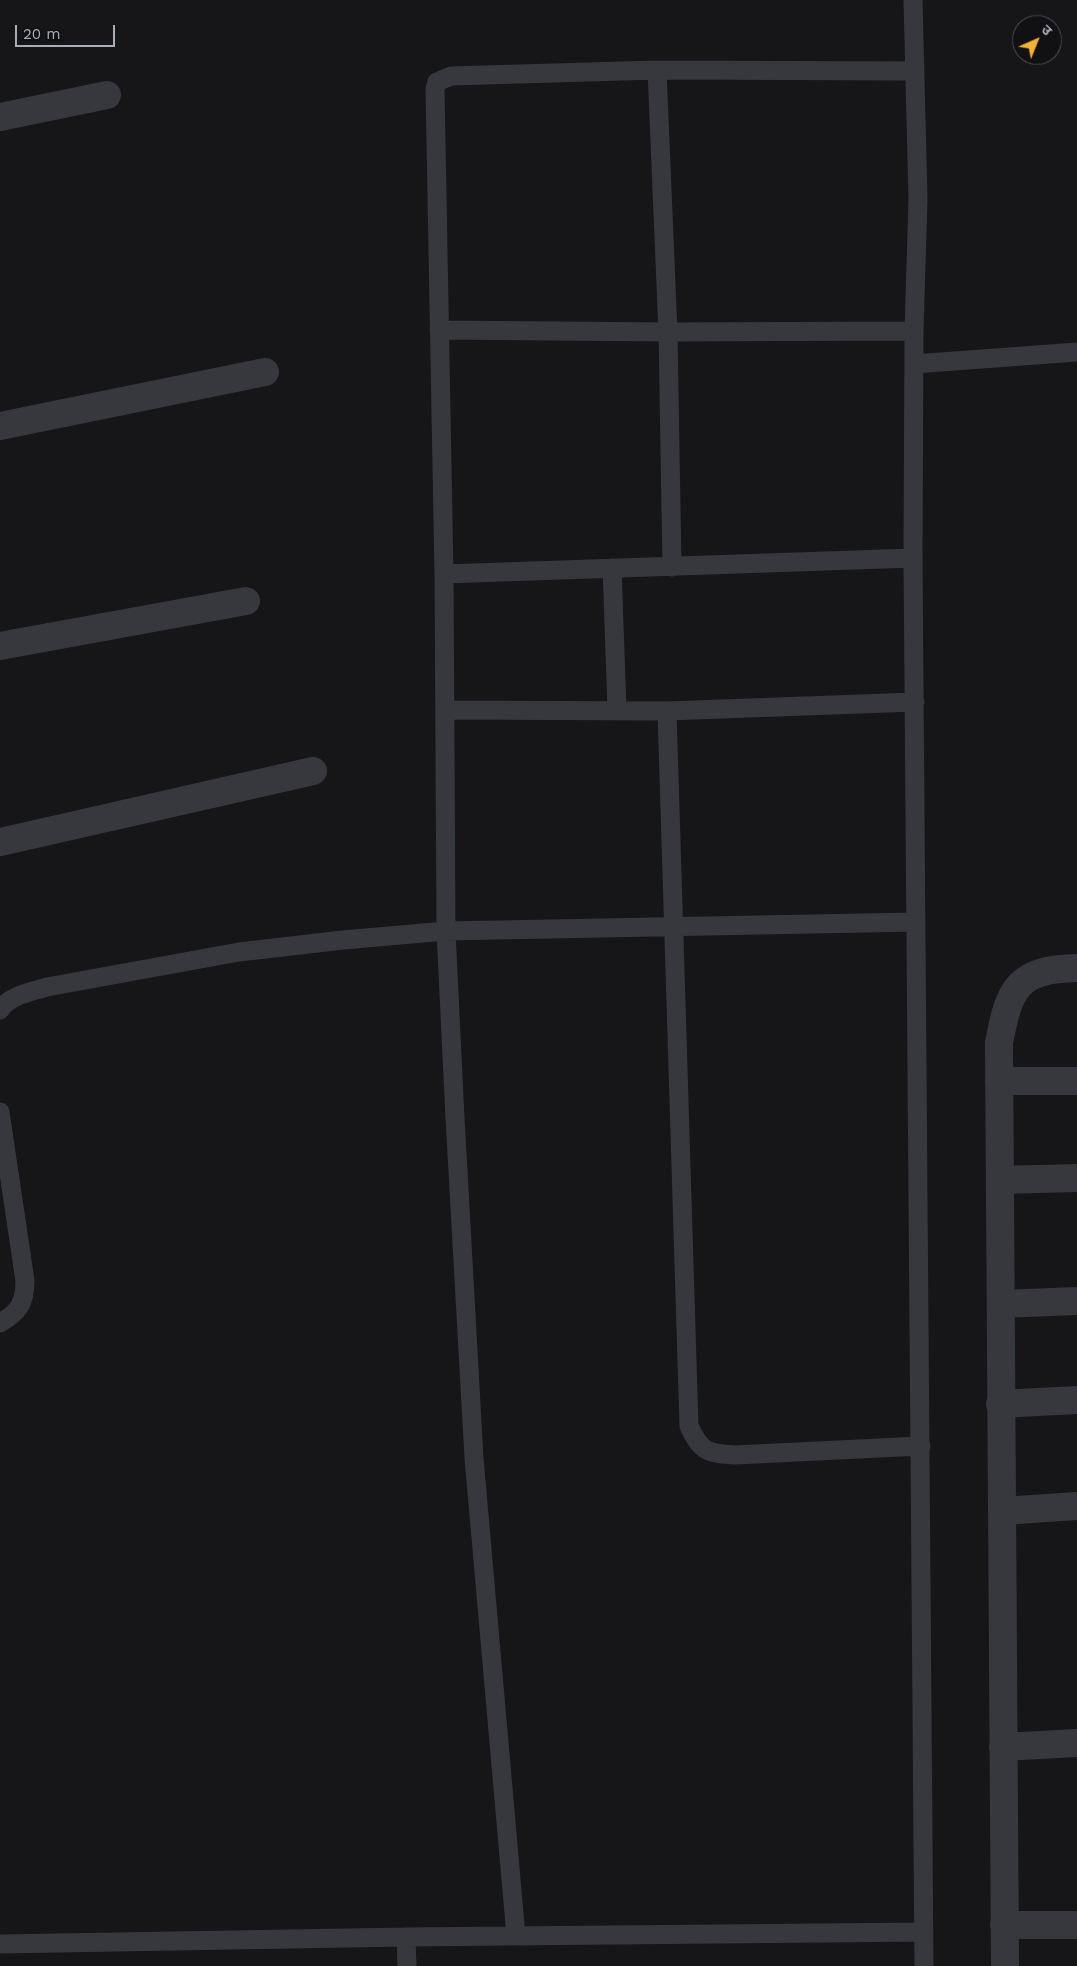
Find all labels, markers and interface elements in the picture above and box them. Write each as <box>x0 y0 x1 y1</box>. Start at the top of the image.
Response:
scale bar <box>18 15 118 47</box>
north arrow <box>1012 15 1062 65</box>
text: उ <box>1038 21 1055 39</box>
text: 20 m <box>23 25 61 43</box>

